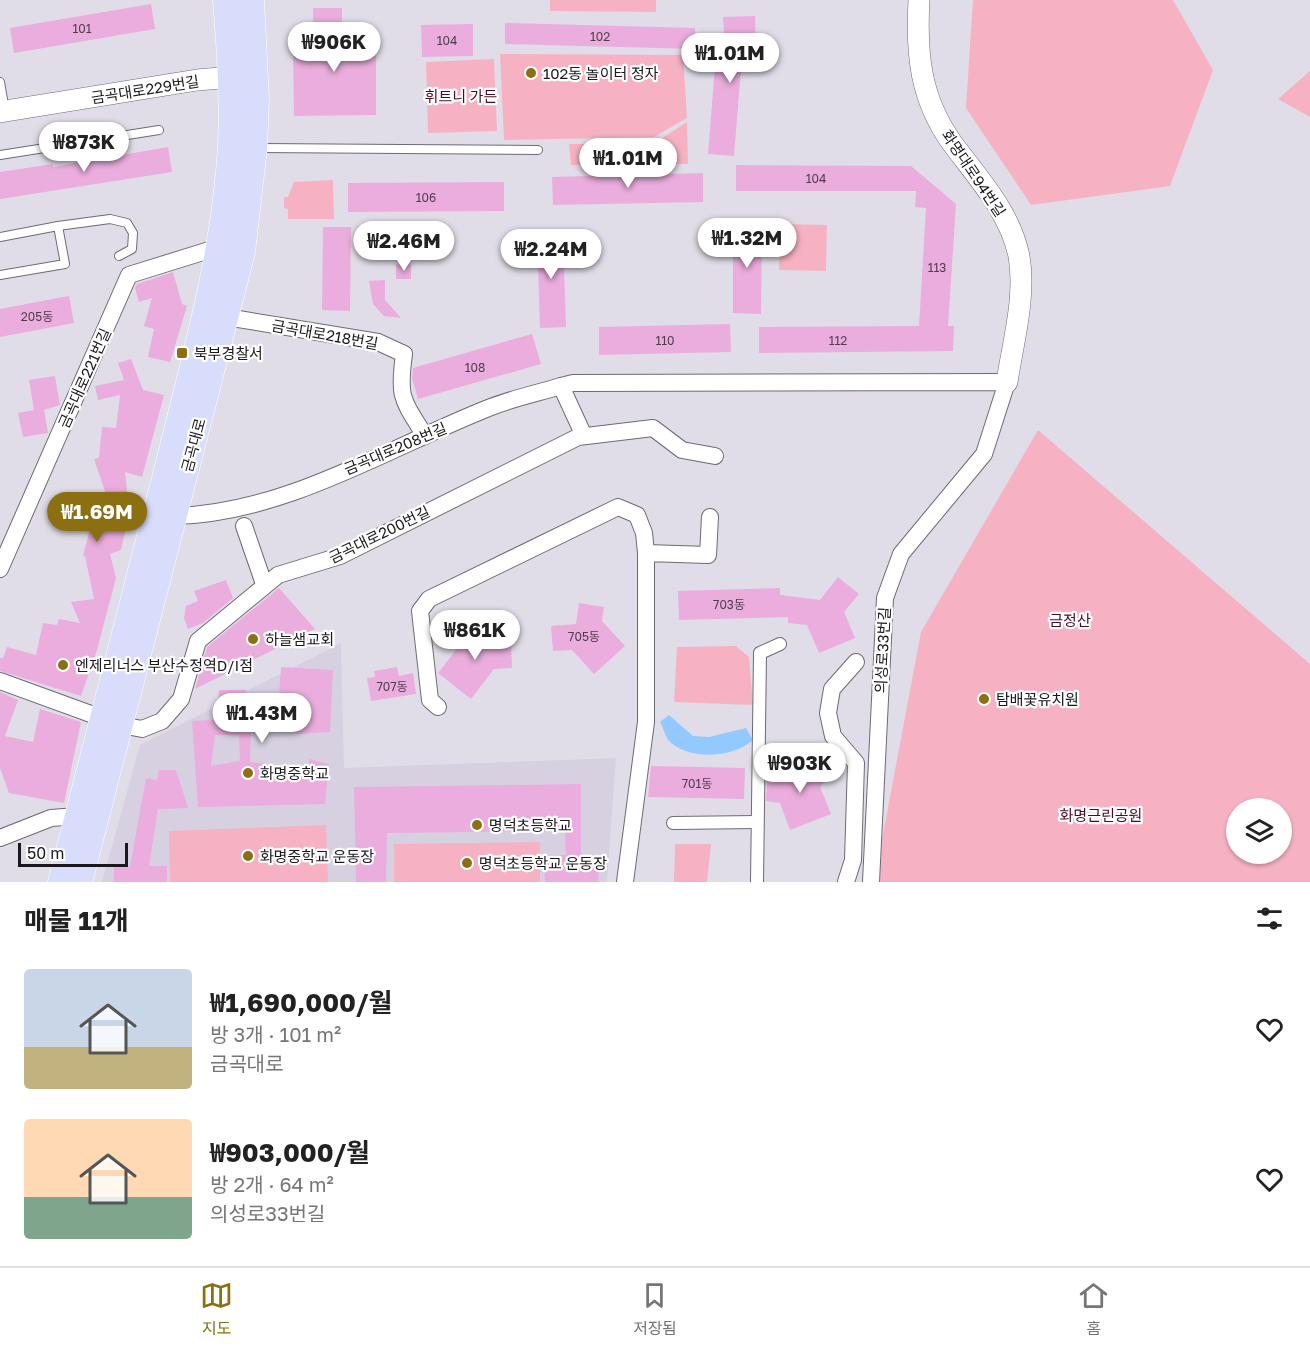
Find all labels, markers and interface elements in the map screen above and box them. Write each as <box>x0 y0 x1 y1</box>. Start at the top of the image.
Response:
house number: 101 <box>72 21 92 36</box>
pin: ₩906K <box>292 22 376 73</box>
text: ₩906K <box>302 29 366 53</box>
house number: 102 <box>590 29 610 44</box>
house number: 104 <box>437 33 457 48</box>
pin: ₩1.01M <box>681 33 779 84</box>
text: ₩1.01M <box>695 40 765 64</box>
place label: 102동 놀이터 정자 <box>543 64 659 82</box>
marker: 102동 놀이터 정자 <box>524 66 538 80</box>
street label: 금곡대로229번길 <box>90 72 200 106</box>
park label: 휘트니 가든 <box>425 87 498 105</box>
pin: ₩873K <box>42 122 126 173</box>
street label: 화명대로94번길 <box>938 126 1010 220</box>
text: ₩873K <box>53 129 115 153</box>
pin: ₩1.01M <box>579 138 677 189</box>
text: ₩1.01M <box>593 145 663 169</box>
house number: 104 <box>806 171 826 186</box>
house number: 106 <box>416 190 436 205</box>
pin: ₩1.32M <box>698 218 796 269</box>
pin: ₩2.46M <box>355 221 453 272</box>
text: ₩1.32M <box>712 225 782 249</box>
text: ₩2.46M <box>367 228 441 252</box>
pin: ₩2.24M <box>502 229 600 280</box>
text: ₩2.24M <box>515 236 587 260</box>
house number: 113 <box>928 260 946 275</box>
house number: 205동 <box>21 309 53 324</box>
street label: 금곡대로218번길 <box>270 316 380 352</box>
street label: 금곡대로221번길 <box>54 325 114 431</box>
house number: 110 <box>655 333 675 348</box>
house number: 112 <box>829 333 847 348</box>
place label: 북부경찰서 <box>194 344 263 362</box>
marker: 북부경찰서 <box>175 346 189 360</box>
house number: 108 <box>465 360 485 375</box>
street label: 금곡대로 <box>177 416 209 474</box>
street label: 금곡대로208번길 <box>341 418 449 478</box>
pin: ₩1.69M <box>48 492 146 543</box>
text: ₩1.69M <box>61 499 133 523</box>
street label: 금곡대로200번길 <box>326 502 432 566</box>
house number: 703동 <box>713 597 745 612</box>
street label: 의성로33번길 <box>871 606 893 694</box>
pin: ₩861K <box>433 610 517 661</box>
park label: 금정산 <box>1049 611 1091 629</box>
text: ₩861K <box>444 617 506 641</box>
house number: 705동 <box>568 629 600 644</box>
place label: 하늘샘교회 <box>265 630 334 648</box>
marker: 하늘샘교회 <box>246 632 260 646</box>
place label: 엔제리너스 부산수정역D/I점 <box>75 656 253 674</box>
marker: 엔제리너스 부산수정역D/I점 <box>56 658 70 672</box>
house number: 707동 <box>376 679 408 694</box>
place label: 탐배꽃유치원 <box>996 690 1079 708</box>
marker: 탐배꽃유치원 <box>977 692 991 706</box>
pin: ₩1.43M <box>213 693 311 744</box>
text: ₩1.43M <box>227 700 298 724</box>
pin: ₩903K <box>758 743 842 794</box>
text: ₩903K <box>768 750 832 774</box>
place label: 화명중학교 <box>260 764 329 782</box>
marker: 화명중학교 <box>241 766 255 780</box>
house number: 701동 <box>682 776 712 791</box>
map controls <box>1226 798 1292 864</box>
button: layers <box>1226 798 1292 864</box>
park label: 화명근린공원 <box>1060 806 1142 824</box>
place label: 명덕초등학교 <box>489 816 572 834</box>
marker: 명덕초등학교 <box>470 818 484 832</box>
scale bar <box>18 840 128 868</box>
text: 50 m <box>27 843 64 863</box>
place label: 화명중학교 운동장 <box>260 847 374 865</box>
marker: 화명중학교 운동장 <box>241 849 255 863</box>
place label: 명덕초등학교 운동장 <box>479 854 607 872</box>
marker: 명덕초등학교 운동장 <box>460 856 474 870</box>
icon: filters <box>1253 902 1286 935</box>
text: 매물 11개 <box>24 905 129 936</box>
text: ₩1,690,000/월 <box>210 987 392 1018</box>
icon: home <box>72 993 144 1065</box>
icon: heart <box>1253 1013 1286 1046</box>
text: 방 3개 · 101 m² <box>210 1022 341 1046</box>
text: 금곡대로 <box>210 1051 284 1075</box>
text: ₩903,000/월 <box>210 1137 370 1168</box>
icon: home <box>72 1143 144 1215</box>
icon: heart <box>1253 1163 1286 1196</box>
text: 방 2개 · 64 m² <box>210 1172 334 1196</box>
text: 의성로33번길 <box>210 1201 325 1225</box>
tab: 지도 <box>200 1279 233 1339</box>
tab: 저장됨 <box>633 1279 677 1339</box>
tab: 홈 <box>1077 1279 1110 1339</box>

